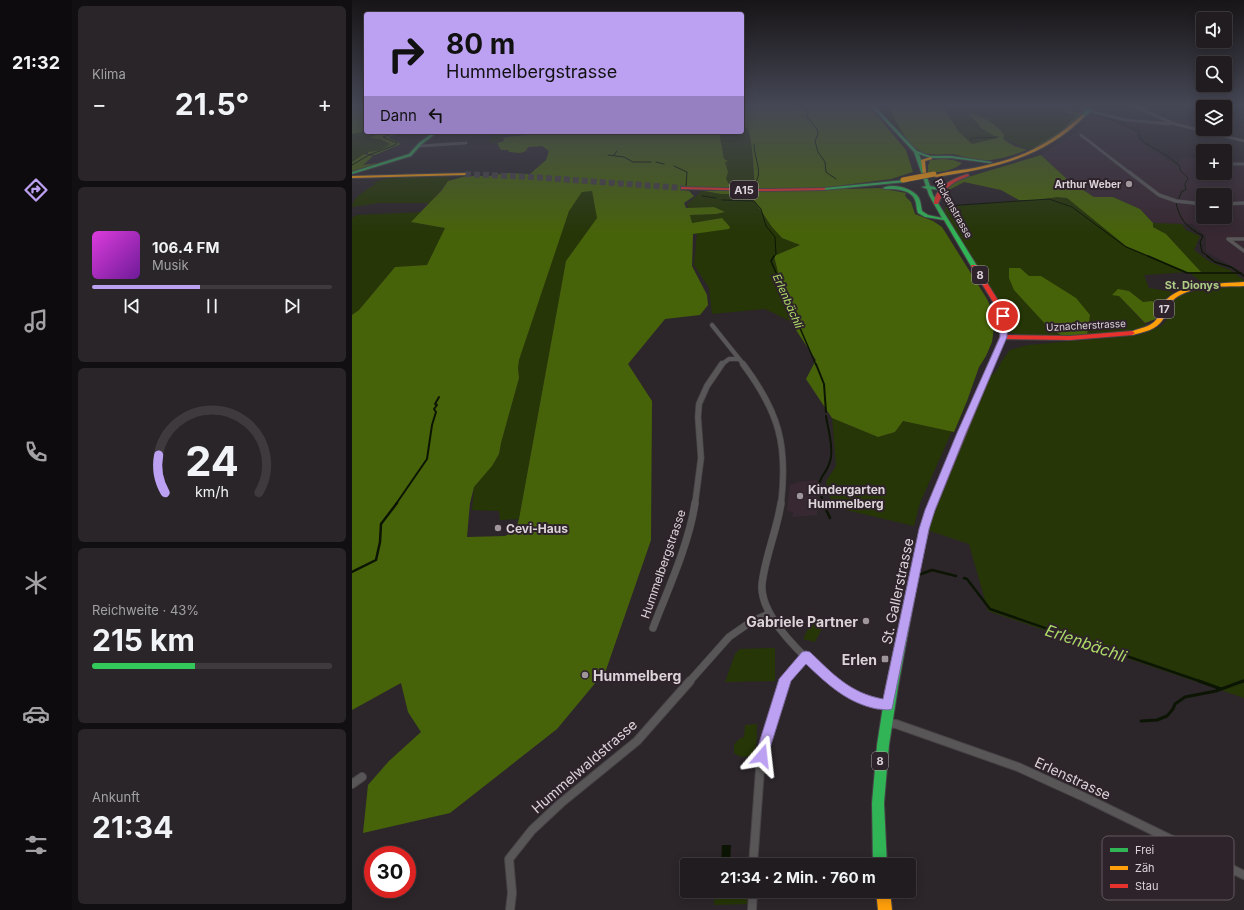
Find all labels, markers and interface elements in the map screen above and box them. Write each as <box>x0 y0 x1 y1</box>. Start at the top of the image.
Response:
map controls <box>1196 12 1232 224</box>
button: sound <box>1196 12 1232 48</box>
text: 80 m <box>446 27 515 61</box>
icon: right <box>380 28 432 80</box>
text: 21:32 <box>12 52 60 73</box>
button: search <box>1196 56 1232 92</box>
text: Hummelbergstrasse <box>446 61 617 82</box>
text: Klima <box>92 66 126 82</box>
text: 21.5° <box>175 86 249 122</box>
text: − <box>92 91 107 117</box>
text: + <box>317 91 332 117</box>
button: layers <box>1196 100 1232 136</box>
icon: left <box>425 104 447 126</box>
text: Dann <box>380 106 417 125</box>
button: + <box>1196 144 1232 180</box>
icon: directions <box>22 176 50 204</box>
street label: Rickenstrasse <box>933 176 975 240</box>
place label: Arthur Weber <box>1055 178 1121 190</box>
marker: Arthur Weber <box>1124 179 1134 189</box>
road number: A15 <box>730 181 758 199</box>
button: − <box>1196 188 1232 224</box>
text: 106.4 FM <box>152 238 219 257</box>
text: Musik <box>152 257 189 273</box>
road number: 8 <box>972 266 988 284</box>
water label: Erlenbächli <box>770 272 806 331</box>
district label: St. Dionys <box>1165 278 1219 292</box>
icon: previous <box>121 295 143 317</box>
icon: pause <box>201 295 223 317</box>
icon: next <box>281 295 303 317</box>
pin <box>986 299 1020 333</box>
road number: 17 <box>1154 300 1174 318</box>
icon: arrive <box>992 305 1014 327</box>
icon: music <box>22 307 50 335</box>
street label: Uznacherstrasse <box>1046 317 1126 333</box>
text: 24 <box>185 436 239 486</box>
icon: phone <box>22 438 50 466</box>
place label: Kindergarten Hummelberg <box>808 482 885 511</box>
text: km/h <box>195 483 229 500</box>
marker: Kindergarten Hummelberg <box>795 491 805 501</box>
street label: Hummelbergstrasse <box>637 508 689 620</box>
place label: Cevi-Haus <box>506 521 568 536</box>
marker: Cevi-Haus <box>493 523 503 533</box>
street label: St. Gallerstrasse <box>877 536 917 646</box>
icon: climate <box>22 569 50 597</box>
text: Reichweite · 43% <box>92 602 199 618</box>
place label: Gabriele Partner <box>746 613 858 630</box>
marker: Gabriele Partner <box>861 616 871 626</box>
water label: Erlenbächli <box>1043 620 1130 667</box>
text: 215 km <box>92 622 195 658</box>
place label: Erlen <box>842 651 877 668</box>
marker: Erlen <box>880 654 890 664</box>
place label: Hummelberg <box>593 667 681 684</box>
marker: Hummelberg <box>580 670 590 680</box>
icon: car <box>22 700 50 728</box>
street label: Hummelwaldstrasse <box>528 716 640 816</box>
position arrow <box>741 735 783 777</box>
road number: 8 <box>872 752 888 770</box>
street label: Erlenstrasse <box>1032 753 1114 803</box>
text: Ankunft <box>92 789 140 805</box>
text: 21:34 <box>92 809 174 845</box>
icon: filters <box>22 831 50 859</box>
legend <box>1102 836 1234 900</box>
text: Frei <box>1135 843 1154 857</box>
speed limit sign: 30 <box>364 846 416 898</box>
text: Zäh <box>1135 861 1155 875</box>
text: 21:34 · 2 Min. · 760 m <box>720 868 876 887</box>
text: Stau <box>1135 879 1158 893</box>

